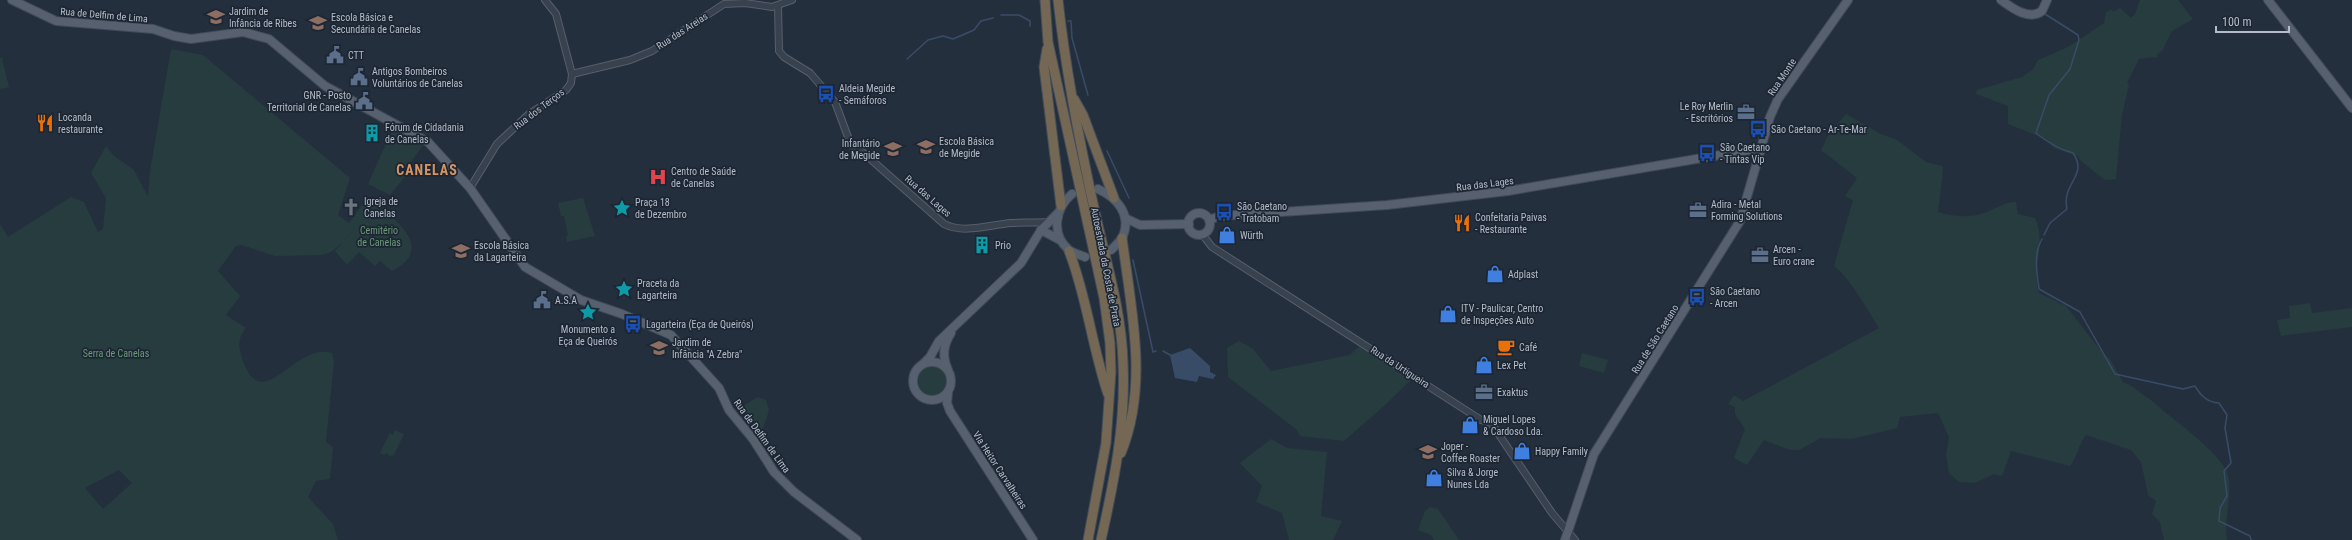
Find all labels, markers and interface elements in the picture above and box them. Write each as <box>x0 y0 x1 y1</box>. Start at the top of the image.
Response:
street label: Rua de Delfim de Lima <box>60 6 148 24</box>
place label: Jardim de Infância de Ribes <box>229 6 297 29</box>
school or university icon: Jardim de Infância de Ribes <box>206 7 226 27</box>
scale bar <box>2216 8 2289 34</box>
street label: Rua das Areias <box>654 10 710 52</box>
place label: Escola Básica e Secundária de Canelas <box>331 12 421 35</box>
school or university icon: Escola Básica e Secundária de Canelas <box>308 13 328 33</box>
text: 100 m <box>2222 15 2252 29</box>
public building icon: CTT <box>325 45 345 65</box>
place label: CTT <box>348 50 364 61</box>
street label: Rua Monte <box>1766 56 1799 98</box>
place label: Antigos Bombeiros Voluntários de Canelas <box>372 66 463 89</box>
public building icon: Antigos Bombeiros Voluntários de Canelas <box>349 67 369 87</box>
place label: Aldeia Megide - Semáforos <box>839 83 896 106</box>
bus stop icon: Aldeia Megide - Semáforos <box>816 84 836 104</box>
street label: Rua dos Terços <box>512 86 567 132</box>
place label: GNR - Posto Territorial de Canelas <box>267 90 351 113</box>
public building icon: GNR - Posto Territorial de Canelas <box>354 91 374 111</box>
place label: Le Roy Merlin - Escritórios <box>1680 101 1733 124</box>
office icon: Le Roy Merlin - Escritórios <box>1736 102 1756 122</box>
place label: Locanda restaurante <box>58 112 103 135</box>
restaurant icon: Locanda restaurante <box>35 113 55 133</box>
bus stop icon: São Caetano - Ar-Te-Mar <box>1748 119 1768 139</box>
place label: Fórum de Cidadania de Canelas <box>385 122 464 145</box>
building icon: Fórum de Cidadania de Canelas <box>362 123 382 143</box>
place label: São Caetano - Ar-Te-Mar <box>1771 124 1867 135</box>
place label: Escola Básica de Megide <box>939 136 994 159</box>
school or university icon: Escola Básica de Megide <box>916 137 936 157</box>
place label: Infantário de Megide <box>839 138 880 161</box>
school or university icon: Infantário de Megide <box>883 139 903 159</box>
place label: São Caetano - Tintas Vip <box>1720 142 1770 165</box>
bus stop icon: São Caetano - Tintas Vip <box>1697 143 1717 163</box>
district label: CANELAS <box>396 162 458 178</box>
place label: Centro de Saúde de Canelas <box>671 166 736 189</box>
hospital icon: Centro de Saúde de Canelas <box>648 167 668 187</box>
street label: Rua das Lages <box>903 173 954 219</box>
street label: Rua das Lages <box>1456 175 1515 193</box>
place label: Igreja de Canelas <box>364 196 398 219</box>
church icon: Igreja de Canelas <box>341 197 361 217</box>
place label: Praça 18 de Dezembro <box>635 197 687 220</box>
place icon: Praça 18 de Dezembro <box>612 198 632 218</box>
place label: Adira - Metal Forming Solutions <box>1711 199 1783 222</box>
office icon: Adira - Metal Forming Solutions <box>1688 200 1708 220</box>
place label: São Caetano - Tratobam <box>1237 201 1287 224</box>
bus stop icon: São Caetano - Tratobam <box>1214 202 1234 222</box>
street label: Autoestrada da Costa de Prata <box>1089 207 1123 327</box>
place label: Confeitaria Paivas - Restaurante <box>1475 212 1547 235</box>
restaurant icon: Confeitaria Paivas - Restaurante <box>1452 213 1472 233</box>
park label: Cemitério de Canelas <box>357 225 401 248</box>
shop icon: Würth <box>1217 225 1237 245</box>
place label: Würth <box>1240 230 1264 241</box>
building icon: Prio <box>972 235 992 255</box>
place label: Escola Básica da Lagarteira <box>474 240 529 263</box>
place label: Prio <box>995 240 1011 251</box>
school or university icon: Escola Básica da Lagarteira <box>451 241 471 261</box>
place label: Arcen - Euro crane <box>1773 244 1815 267</box>
office icon: Arcen - Euro crane <box>1750 245 1770 265</box>
shop icon: Adplast <box>1485 264 1505 284</box>
place label: Adplast <box>1508 269 1538 280</box>
place label: Praceta da Lagarteira <box>637 278 679 301</box>
place icon: Praceta da Lagarteira <box>614 279 634 299</box>
place label: São Caetano - Arcen <box>1710 286 1760 309</box>
bus stop icon: São Caetano - Arcen <box>1687 287 1707 307</box>
public building icon: A.S.A <box>532 290 552 310</box>
place label: A.S.A <box>555 295 577 306</box>
place icon: Monumento a Eça de Queirós <box>578 302 598 322</box>
street label: Rua de São Caetano <box>1629 302 1681 376</box>
place label: ITV - Paulicar, Centro de Inspeções Auto <box>1461 303 1543 326</box>
shop icon: ITV - Paulicar, Centro de Inspeções Auto <box>1438 304 1458 324</box>
bus stop icon: Lagarteira (Eça de Queirós) <box>623 314 643 334</box>
place label: Lagarteira (Eça de Queirós) <box>646 319 754 331</box>
place label: Monumento a Eça de Queirós <box>559 324 618 347</box>
place label: Jardim de Infãncia "A Zebra" <box>672 337 742 360</box>
cafe icon: Café <box>1496 337 1516 357</box>
school or university icon: Jardim de Infãncia "A Zebra" <box>649 338 669 358</box>
place label: Café <box>1519 342 1538 353</box>
street label: Rua da Urtigueira <box>1369 344 1432 390</box>
park label: Serra de Canelas <box>83 348 150 359</box>
shop icon: Lex Pet <box>1474 355 1494 375</box>
place label: Lex Pet <box>1497 360 1526 371</box>
office icon: Exaktus <box>1474 382 1494 402</box>
place label: Exaktus <box>1497 387 1528 398</box>
street label: Rua de Delfim de Lima <box>732 397 792 475</box>
place label: Miguel Lopes & Cardoso Lda. <box>1483 414 1543 437</box>
shop icon: Miguel Lopes & Cardoso Lda. <box>1460 415 1480 435</box>
street label: Via Heitor Carvalheiras <box>971 429 1029 511</box>
place label: Joper - Coffee Roaster <box>1441 441 1500 464</box>
shop icon: Happy Family <box>1512 441 1532 461</box>
school or university icon: Joper - Coffee Roaster <box>1418 442 1438 462</box>
place label: Happy Family <box>1535 446 1588 457</box>
place label: Silva & Jorge Nunes Lda <box>1447 467 1499 490</box>
shop icon: Silva & Jorge Nunes Lda <box>1424 468 1444 488</box>

